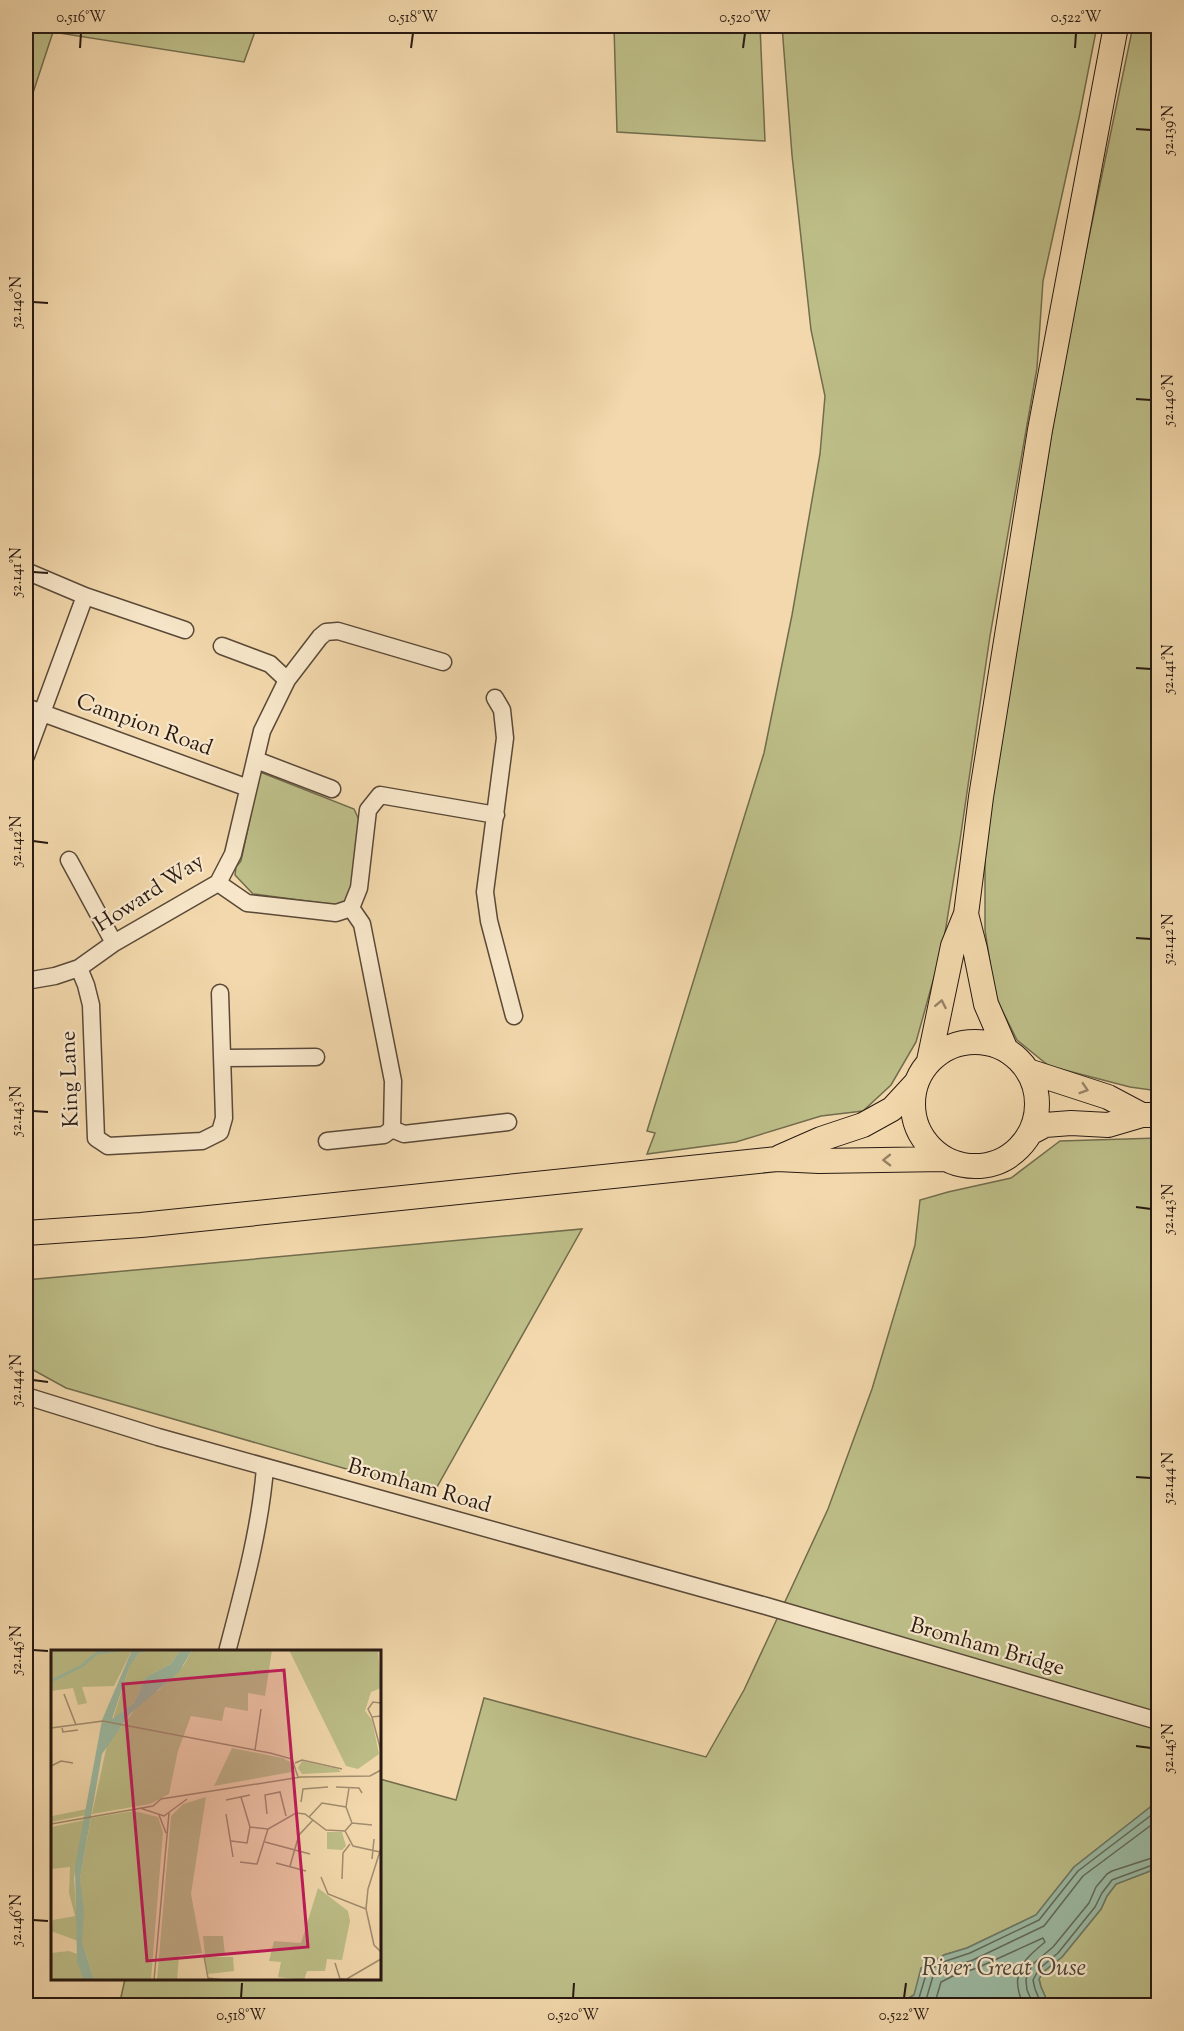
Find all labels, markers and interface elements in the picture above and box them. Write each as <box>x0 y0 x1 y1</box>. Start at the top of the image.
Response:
text: 0.516°W <box>56 8 106 29</box>
text: 0.518°W <box>388 8 438 29</box>
text: 0.520°W <box>719 8 771 29</box>
text: 0.522°W <box>1051 8 1102 29</box>
text: 52.139°N <box>1159 105 1180 156</box>
text: 52.140°N <box>7 276 28 329</box>
text: 52.140°N <box>1159 374 1180 427</box>
text: 52.141°N <box>7 547 28 598</box>
text: 52.141°N <box>1159 644 1180 695</box>
street label: Campion Road <box>71 686 217 766</box>
text: 52.142°N <box>7 815 28 868</box>
street label: Howard Way <box>89 847 211 941</box>
text: 52.142°N <box>1159 913 1180 966</box>
one-way arrow <box>934 999 947 1009</box>
street label: King Lane <box>53 1030 89 1128</box>
one-way arrow <box>1078 1082 1089 1094</box>
text: 52.143°N <box>7 1086 28 1137</box>
one-way arrow <box>882 1154 891 1166</box>
text: 52.143°N <box>1159 1184 1180 1235</box>
text: 52.144°N <box>7 1354 28 1407</box>
street label: Bromham Road <box>344 1451 494 1523</box>
text: 52.144°N <box>1159 1452 1180 1505</box>
street label: Bromham Bridge <box>906 1611 1068 1685</box>
text: 52.145°N <box>7 1625 28 1676</box>
inset map <box>51 1650 381 1980</box>
text: 52.145°N <box>1159 1723 1180 1774</box>
text: 52.146°N <box>7 1894 28 1947</box>
water label: River Great Ouse <box>922 1952 1086 1986</box>
text: 0.518°W <box>216 2006 266 2027</box>
text: 0.520°W <box>547 2006 599 2027</box>
text: 0.522°W <box>879 2006 930 2027</box>

